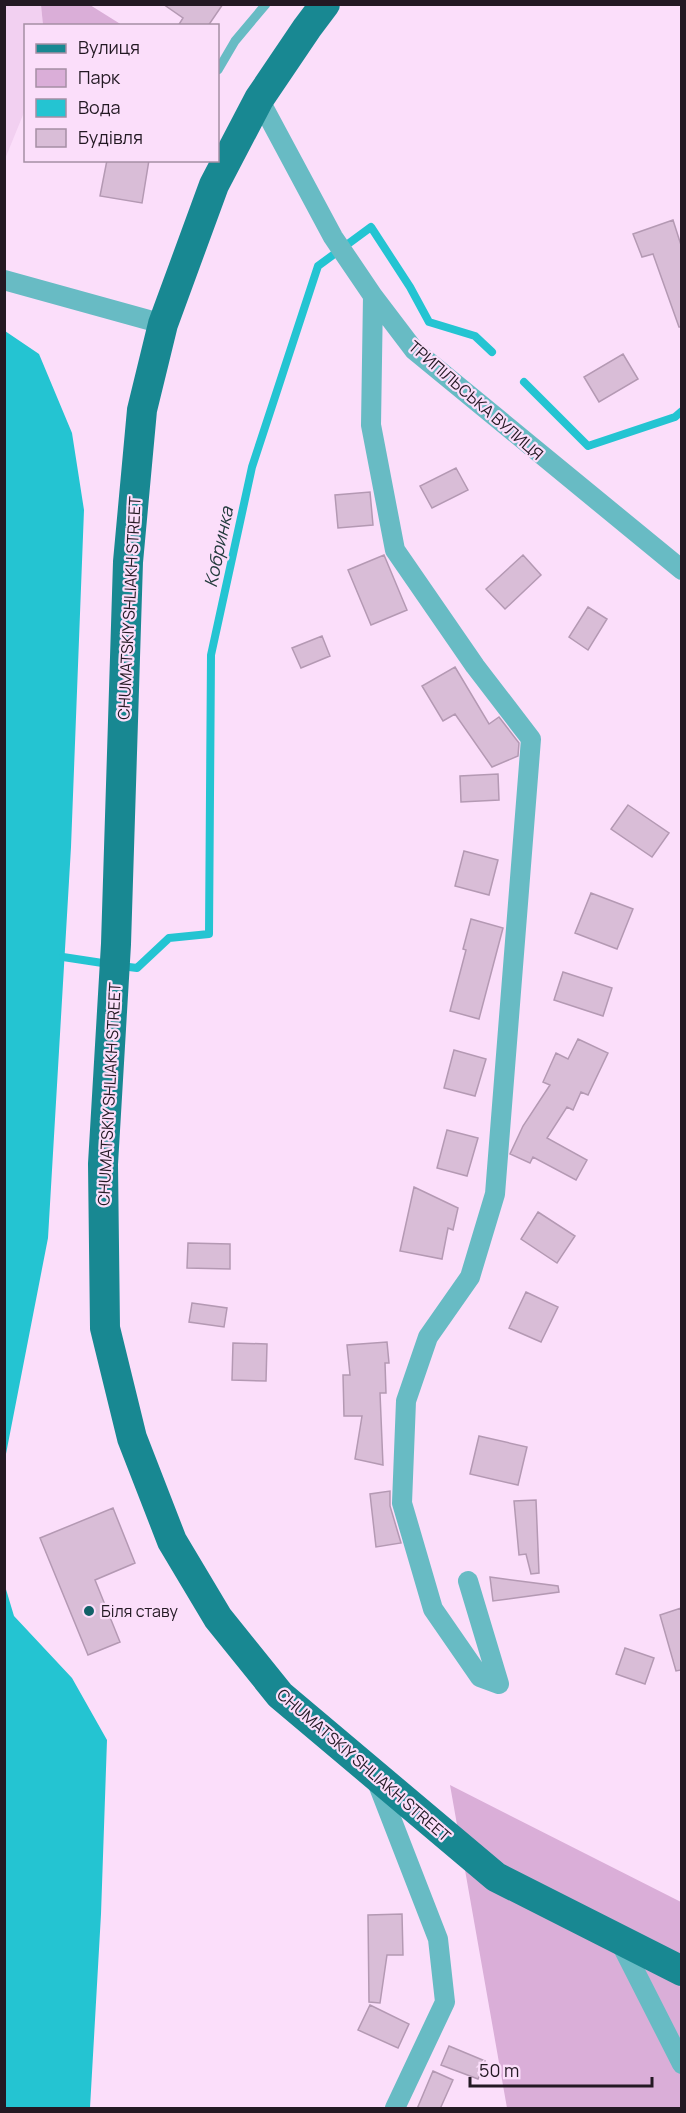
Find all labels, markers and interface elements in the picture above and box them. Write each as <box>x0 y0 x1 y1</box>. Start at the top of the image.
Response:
legend <box>24 24 219 162</box>
text: Вулиця <box>78 35 140 59</box>
text: Парк <box>78 65 121 89</box>
text: Вода <box>78 95 120 119</box>
text: Будівля <box>78 125 143 149</box>
street label: ТРИПІЛЬСЬКА ВУЛИЦЯ <box>404 335 548 465</box>
street label: CHUMATSKIY SHLIAKH STREET <box>112 495 146 720</box>
water label: Кобринка <box>198 503 238 589</box>
street label: CHUMATSKIY SHLIAKH STREET <box>92 981 126 1206</box>
place label: Біля ставу <box>101 1600 179 1622</box>
marker: Біля ставу <box>82 1604 96 1618</box>
street label: CHUMATSKIY SHLIAKH STREET <box>272 1683 456 1847</box>
scale bar <box>470 2050 652 2088</box>
text: 50 m <box>479 2058 519 2082</box>

